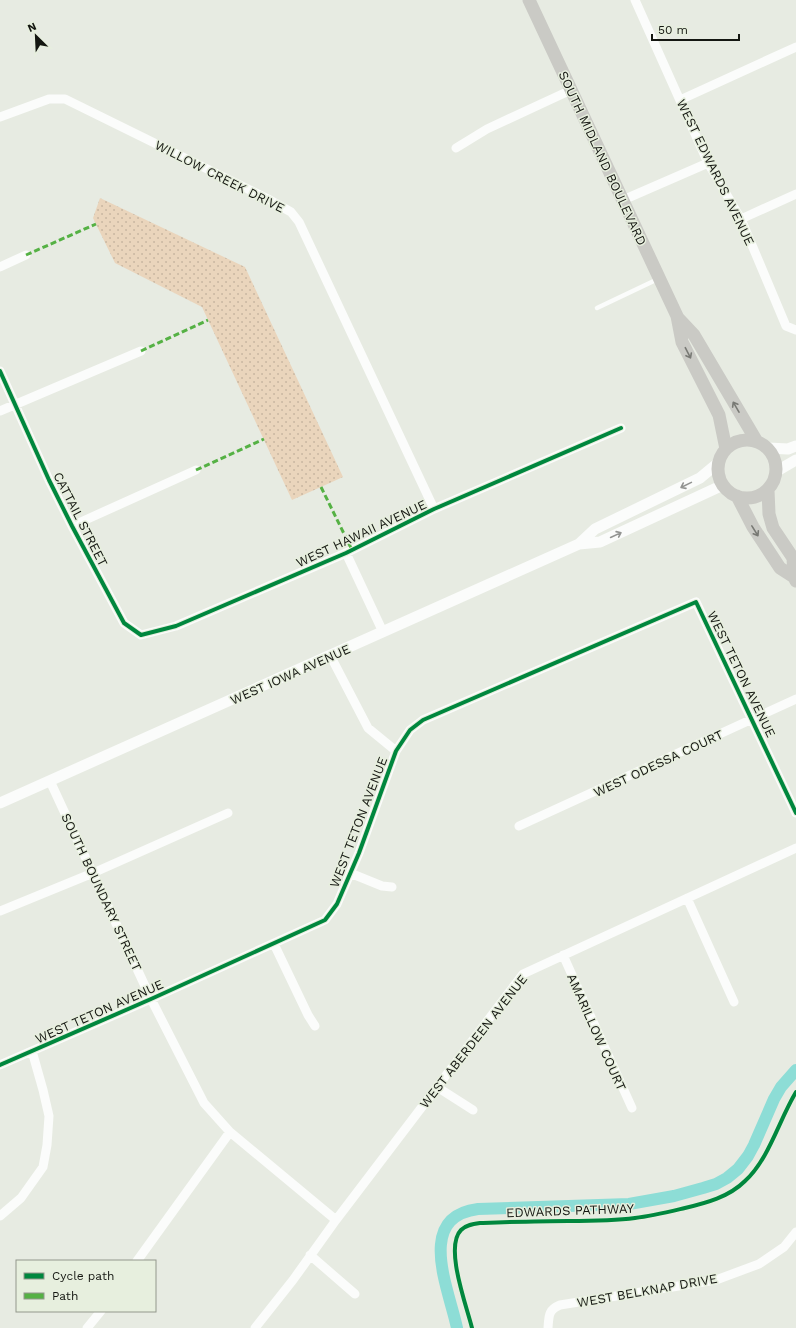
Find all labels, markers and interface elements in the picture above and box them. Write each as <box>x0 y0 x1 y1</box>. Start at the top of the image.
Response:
north arrow <box>16 16 56 56</box>
scale bar <box>652 16 739 42</box>
text: N <box>26 20 39 35</box>
text: 50 m <box>658 23 688 37</box>
street label: SOUTH MIDLAND BOULEVARD <box>555 69 650 248</box>
street label: WEST EDWARDS AVENUE <box>674 97 757 248</box>
street label: WILLOW CREEK DRIVE <box>153 137 287 216</box>
one-way arrow <box>685 347 692 359</box>
one-way arrow <box>731 401 739 413</box>
street label: CATTAIL STREET <box>50 469 111 569</box>
one-way arrow <box>680 482 692 489</box>
street label: WEST HAWAII AVENUE <box>294 497 429 570</box>
one-way arrow <box>751 525 759 536</box>
one-way arrow <box>610 531 622 538</box>
street label: WEST TETON AVENUE <box>704 609 779 740</box>
street label: WEST IOWA AVENUE <box>228 641 352 708</box>
street label: WEST ODESSA COURT <box>591 727 725 800</box>
street label: WEST TETON AVENUE <box>327 755 390 890</box>
street label: SOUTH BOUNDARY STREET <box>58 811 145 974</box>
street label: AMARILLOW COURT <box>564 971 629 1093</box>
street label: WEST ABERDEEN AVENUE <box>417 972 530 1111</box>
street label: WEST TETON AVENUE <box>33 976 166 1047</box>
street label: EDWARDS PATHWAY <box>506 1201 635 1220</box>
legend <box>16 1260 156 1312</box>
text: Cycle path <box>52 1269 114 1283</box>
street label: WEST BELKNAP DRIVE <box>576 1271 719 1310</box>
text: Path <box>52 1289 78 1303</box>

